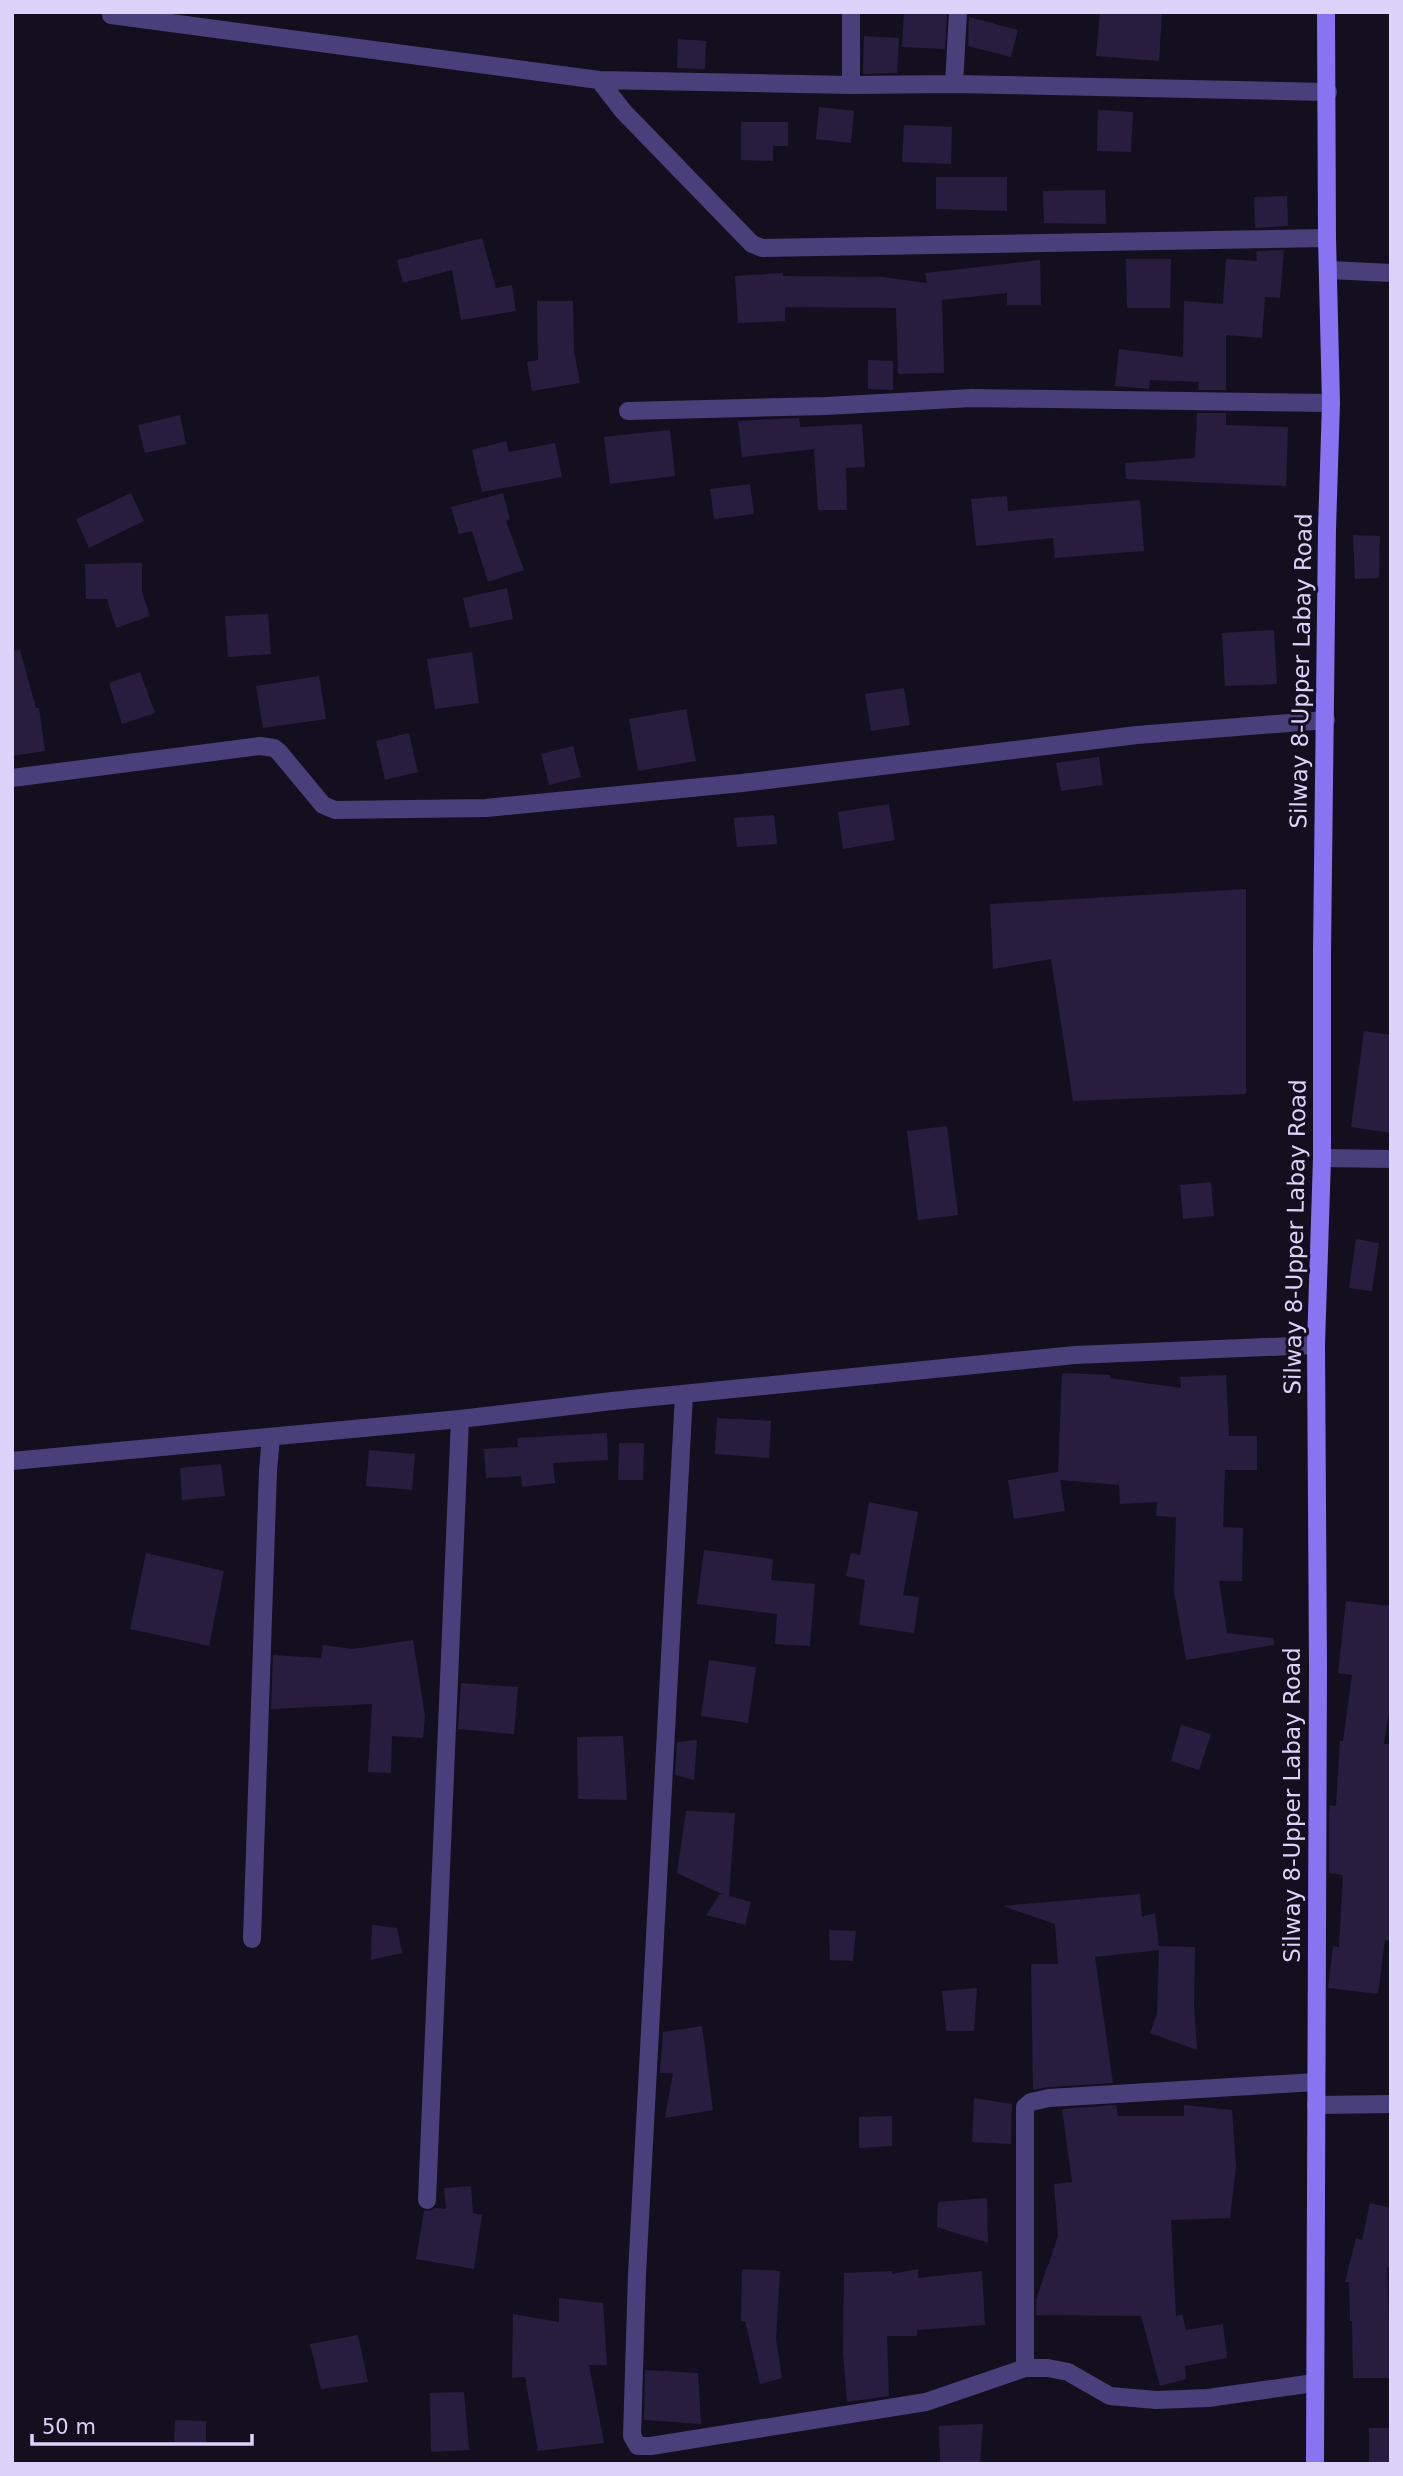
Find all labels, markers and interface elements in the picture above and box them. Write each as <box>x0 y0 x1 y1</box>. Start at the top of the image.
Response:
street label: Silway 8-Upper Labay Road <box>1285 513 1317 829</box>
street label: Silway 8-Upper Labay Road <box>1279 1079 1311 1395</box>
street label: Silway 8-Upper Labay Road <box>1279 1647 1305 1963</box>
scale bar <box>32 2402 252 2446</box>
text: 50 m <box>42 2415 96 2439</box>

